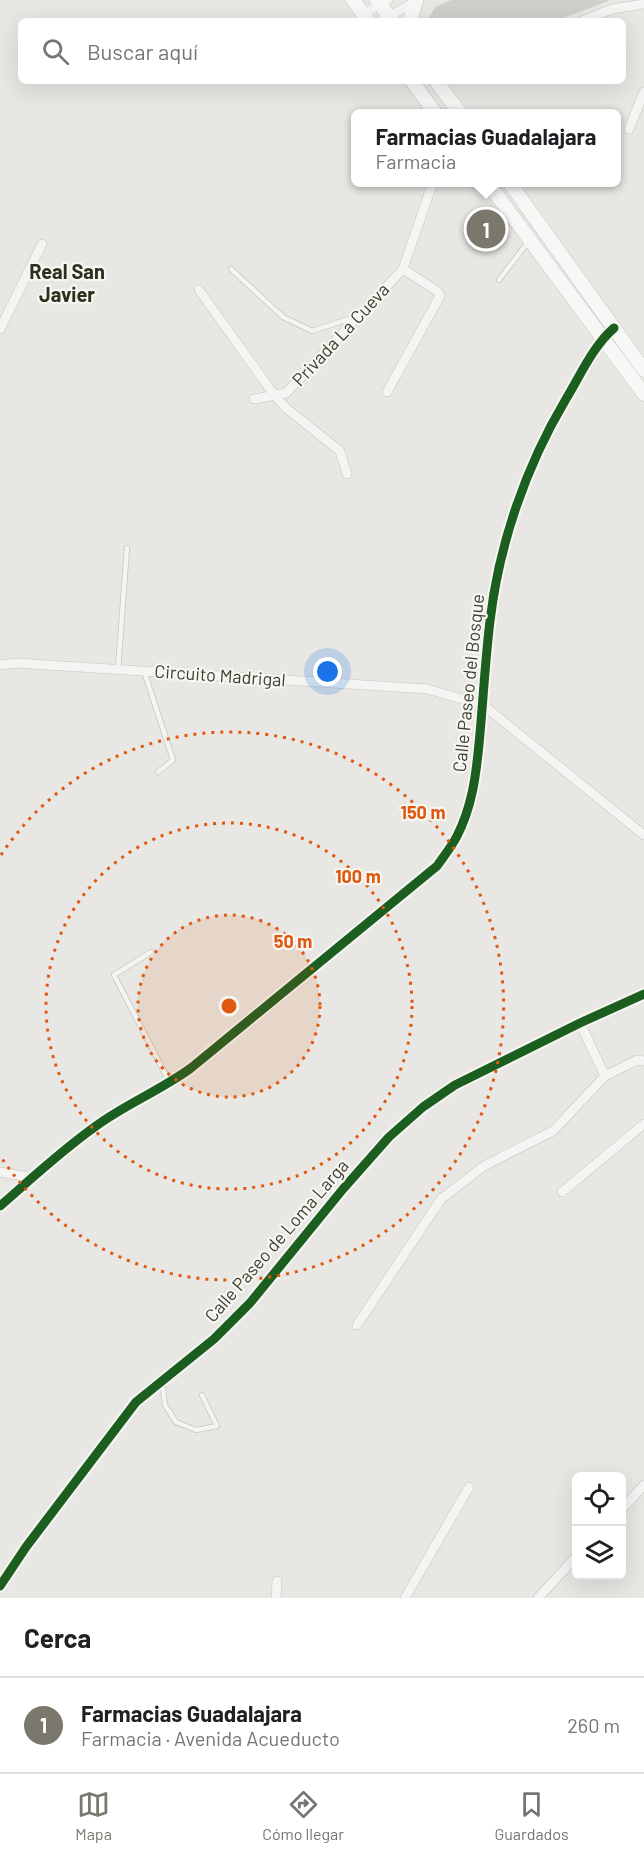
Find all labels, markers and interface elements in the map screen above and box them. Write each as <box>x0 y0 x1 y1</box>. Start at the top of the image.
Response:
search box <box>18 18 626 84</box>
icon: search <box>39 35 72 68</box>
text: Buscar aquí <box>87 38 198 64</box>
popup <box>351 109 621 187</box>
text: Farmacias Guadalajara <box>376 123 597 149</box>
text: Farmacia <box>376 149 456 173</box>
pin: 1 <box>466 206 506 252</box>
district label: Real San Javier <box>29 259 105 306</box>
street label: Privada La Cueva <box>287 278 393 390</box>
street label: Calle Paseo del Bosque <box>448 593 488 773</box>
your location <box>313 657 342 686</box>
street label: Circuito Madrigal <box>154 659 286 691</box>
text: 150 m <box>401 801 445 823</box>
text: 100 m <box>335 865 381 887</box>
text: 50 m <box>274 930 312 952</box>
centre of rings <box>219 996 239 1016</box>
street label: Calle Paseo de Loma Larga <box>200 1155 353 1326</box>
map controls <box>572 1472 626 1580</box>
button: locate <box>572 1472 626 1526</box>
button: layers <box>572 1526 626 1580</box>
text: Cerca <box>24 1622 91 1653</box>
text: Farmacias Guadalajara <box>81 1700 302 1726</box>
text: 1 <box>40 1713 47 1737</box>
text: 260 m <box>567 1713 620 1737</box>
text: Farmacia · Avenida Acueducto <box>81 1726 340 1750</box>
tab: Mapa <box>75 1788 112 1843</box>
tab: Cómo llegar <box>262 1788 344 1843</box>
tab: Guardados <box>494 1788 569 1843</box>

